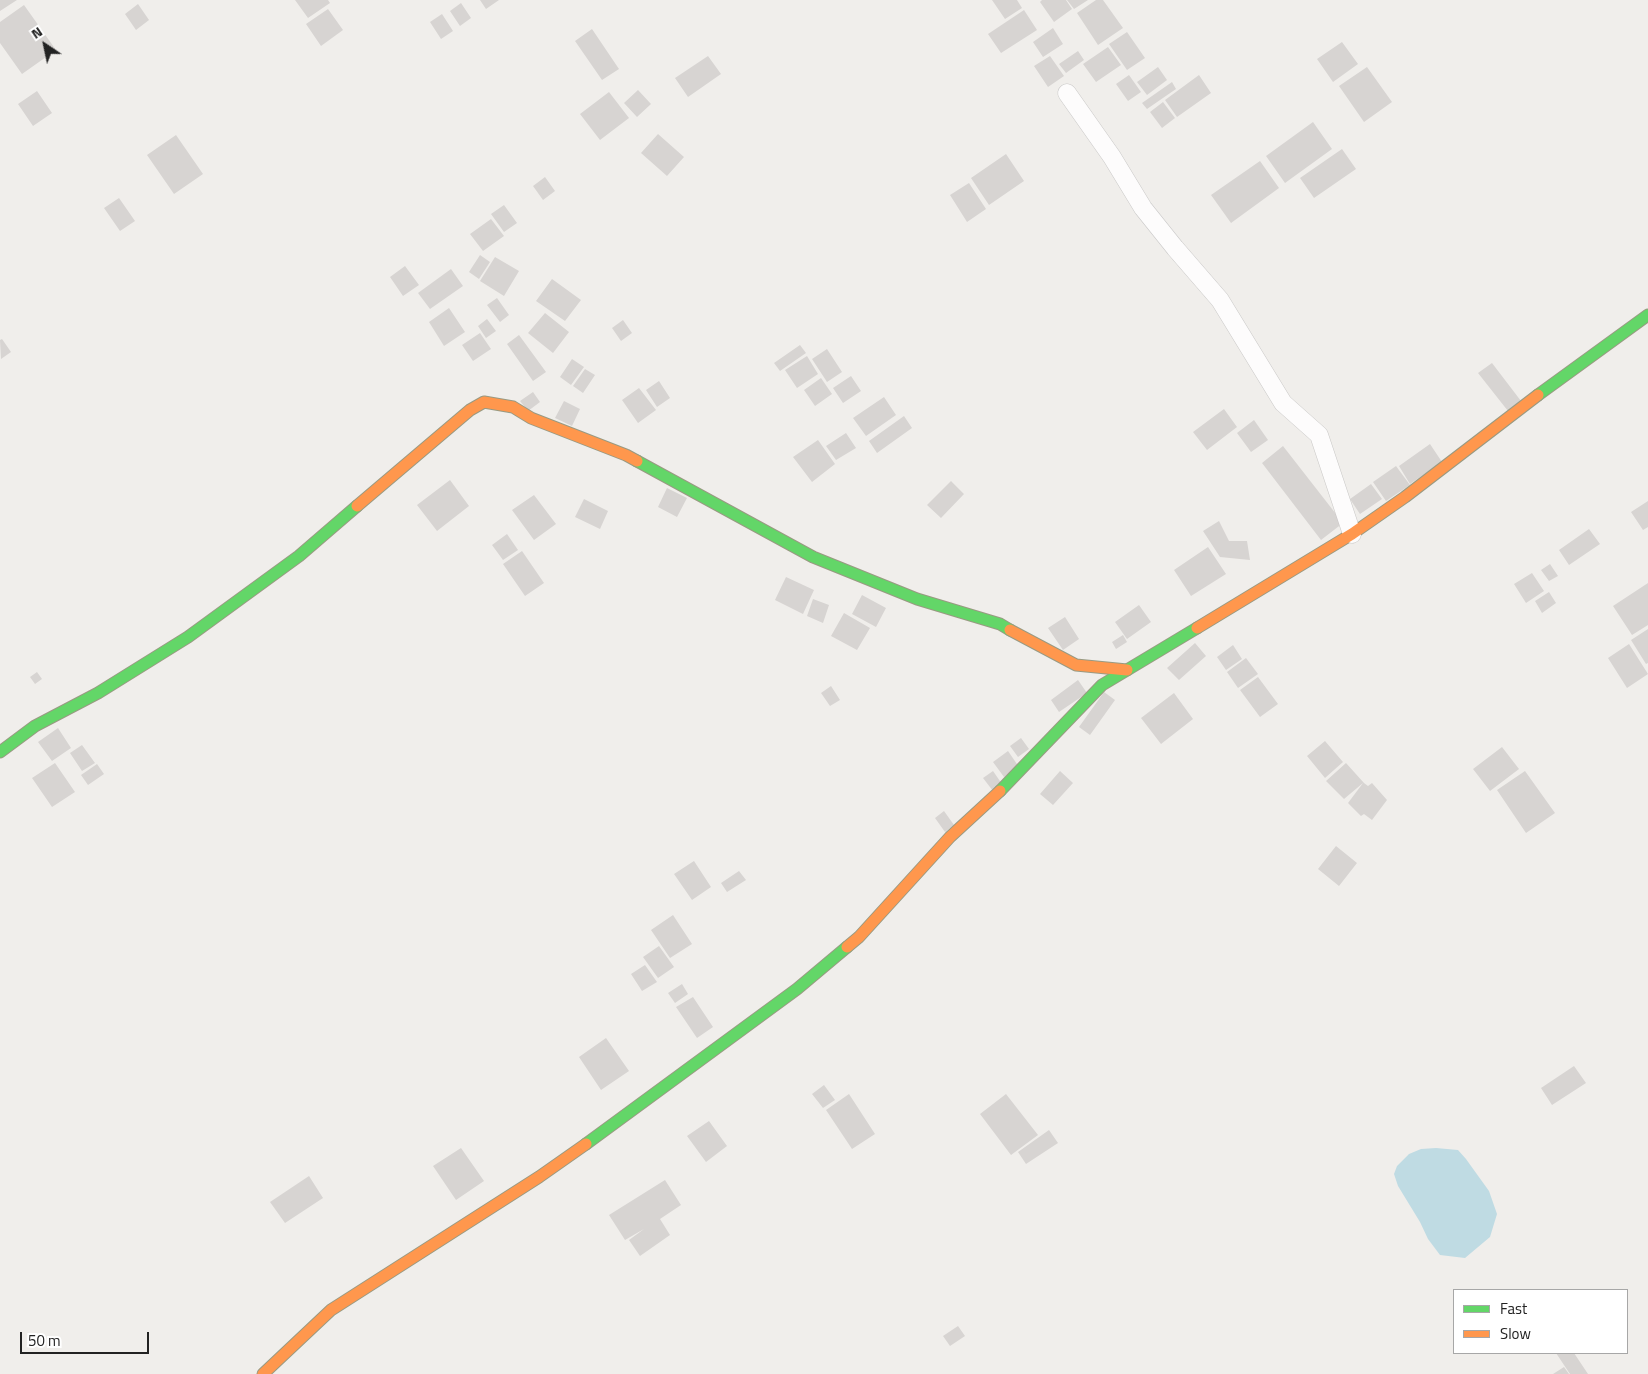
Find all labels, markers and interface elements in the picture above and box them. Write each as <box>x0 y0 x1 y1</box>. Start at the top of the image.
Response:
north arrow <box>20 20 70 70</box>
text: N <box>26 21 46 44</box>
legend <box>1453 1289 1628 1354</box>
text: Fast <box>1500 1297 1527 1320</box>
scale bar <box>22 1322 151 1354</box>
text: Slow <box>1500 1322 1531 1345</box>
text: 50 m <box>28 1329 61 1352</box>

